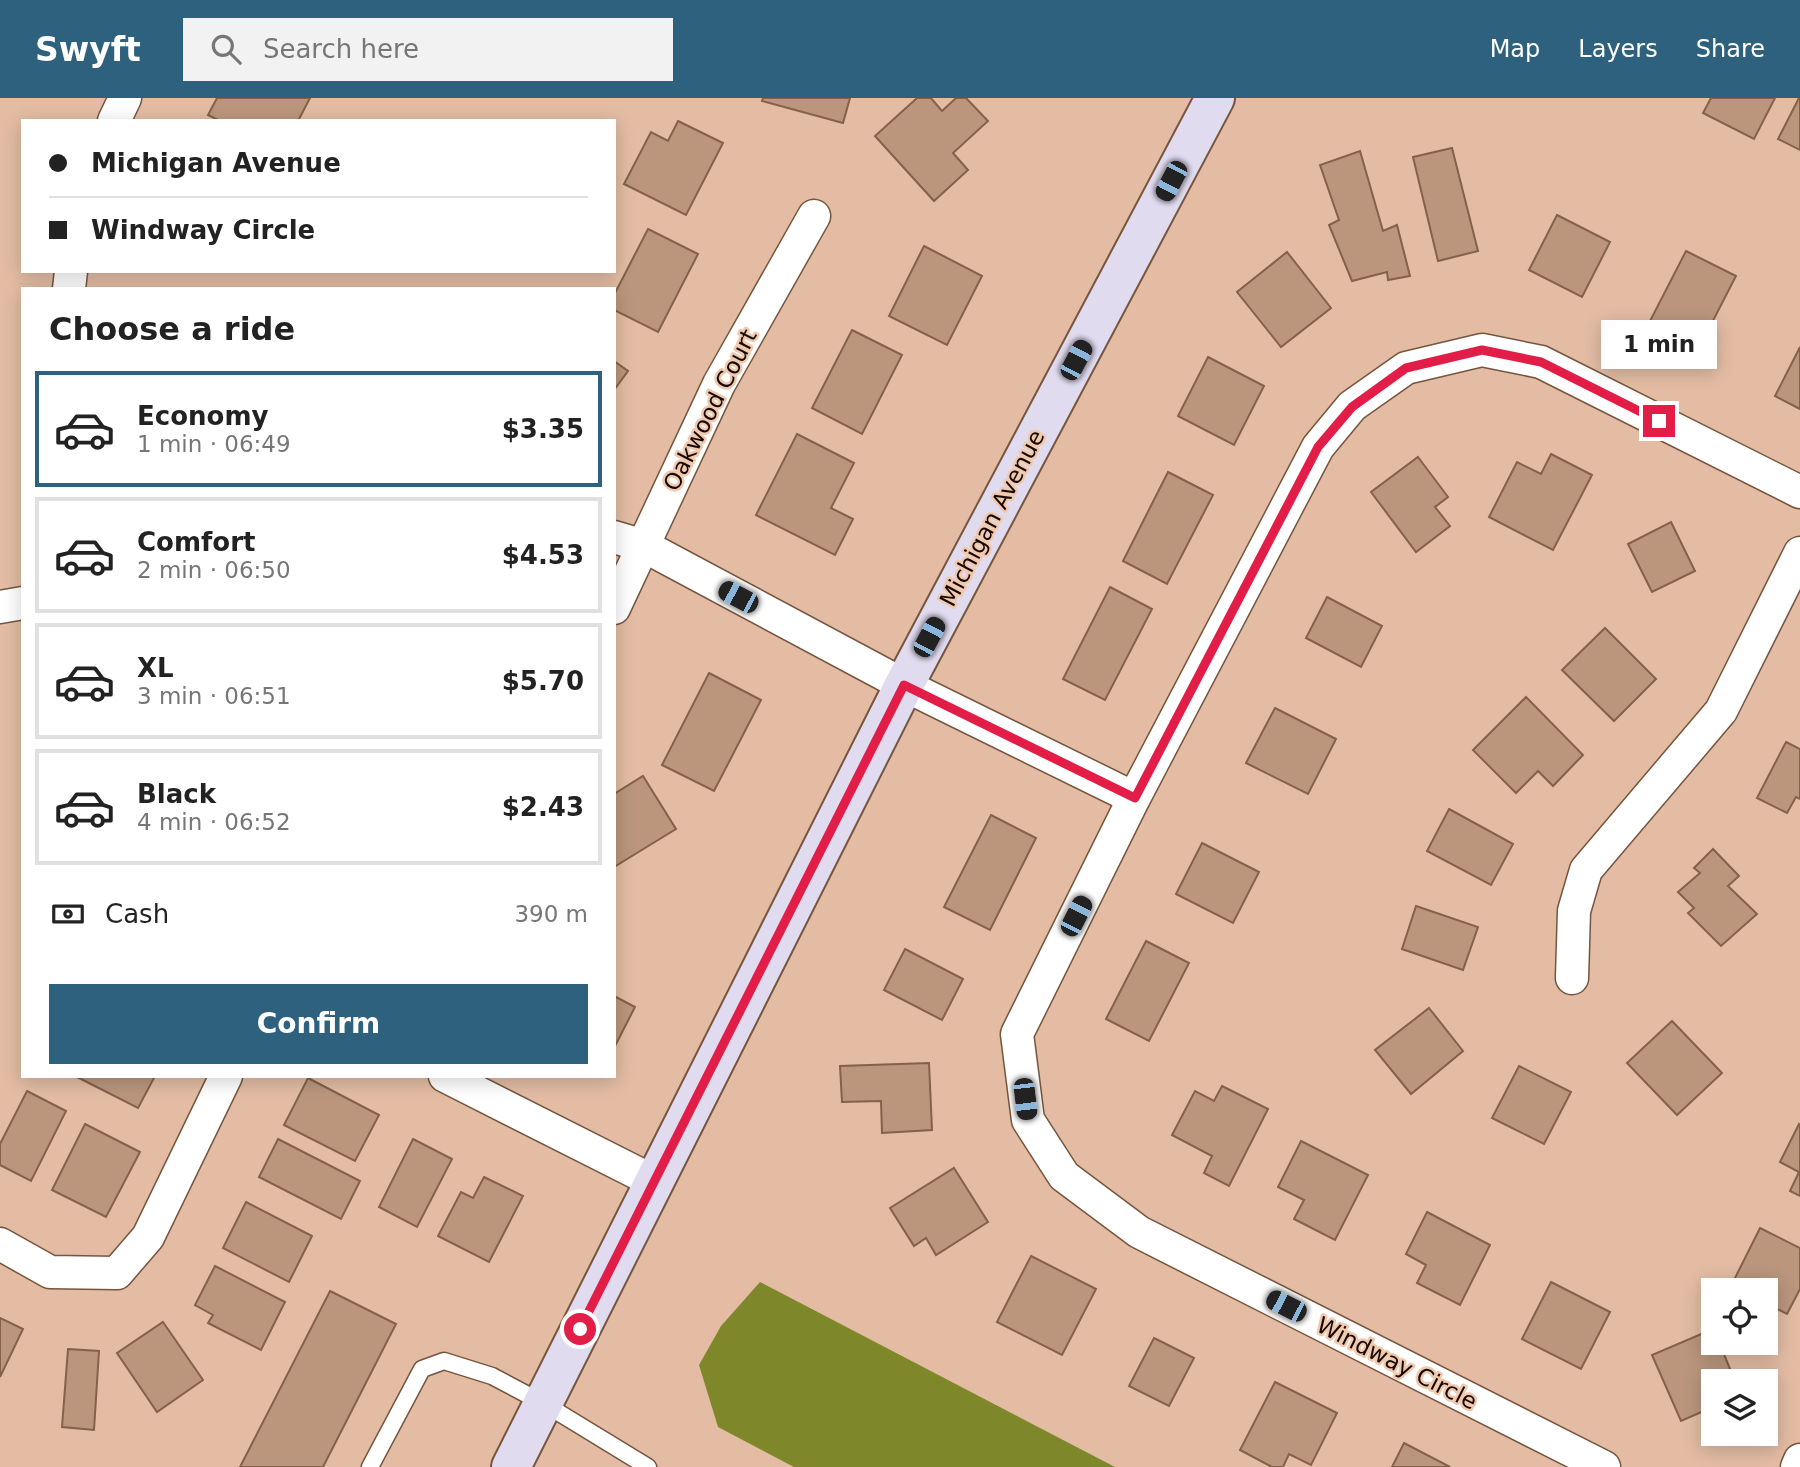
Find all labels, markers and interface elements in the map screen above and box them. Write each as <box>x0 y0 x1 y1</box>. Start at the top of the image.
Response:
search box <box>183 18 673 81</box>
text: Swyft <box>35 30 141 69</box>
icon: search <box>207 30 245 68</box>
text: Search here <box>263 34 419 64</box>
text: Map <box>1490 35 1540 63</box>
text: Layers <box>1578 35 1658 63</box>
text: Share <box>1696 35 1765 63</box>
text: Michigan Avenue <box>91 148 341 178</box>
car <box>1152 158 1191 204</box>
text: Windway Circle <box>91 215 315 245</box>
text: Choose a ride <box>49 310 295 348</box>
callout: 1 min <box>1601 320 1717 368</box>
street label: Oakwood Court <box>658 325 762 495</box>
text: 1 min <box>1623 331 1695 357</box>
car <box>1057 337 1096 383</box>
icon: car <box>53 398 116 461</box>
text: Economy <box>137 401 268 431</box>
route end <box>1643 405 1675 437</box>
text: $3.35 <box>502 414 584 444</box>
street label: Michigan Avenue <box>935 425 1049 611</box>
text: 1 min · 06:49 <box>137 431 291 457</box>
icon: car <box>53 524 116 587</box>
text: Comfort <box>137 527 255 557</box>
text: $4.53 <box>502 540 584 570</box>
text: 2 min · 06:50 <box>137 557 291 583</box>
car <box>715 578 762 616</box>
car <box>910 614 949 660</box>
icon: car <box>53 650 116 713</box>
text: XL <box>137 653 174 683</box>
text: $5.70 <box>502 666 584 696</box>
text: 3 min · 06:51 <box>137 683 291 709</box>
icon: car <box>53 776 116 839</box>
text: Black <box>137 779 216 809</box>
text: $2.43 <box>502 792 584 822</box>
text: 4 min · 06:52 <box>137 809 291 835</box>
car <box>1058 893 1095 939</box>
icon: cash <box>49 895 87 933</box>
text: Cash <box>105 899 169 929</box>
text: 390 m <box>514 901 588 927</box>
button: Confirm <box>49 984 588 1064</box>
car <box>1013 1077 1038 1121</box>
map controls <box>1701 1278 1778 1446</box>
button: locate <box>1701 1278 1778 1355</box>
car <box>1263 1287 1310 1325</box>
street label: Windway Circle <box>1313 1311 1481 1415</box>
route start <box>564 1313 596 1345</box>
button: layers <box>1701 1369 1778 1446</box>

